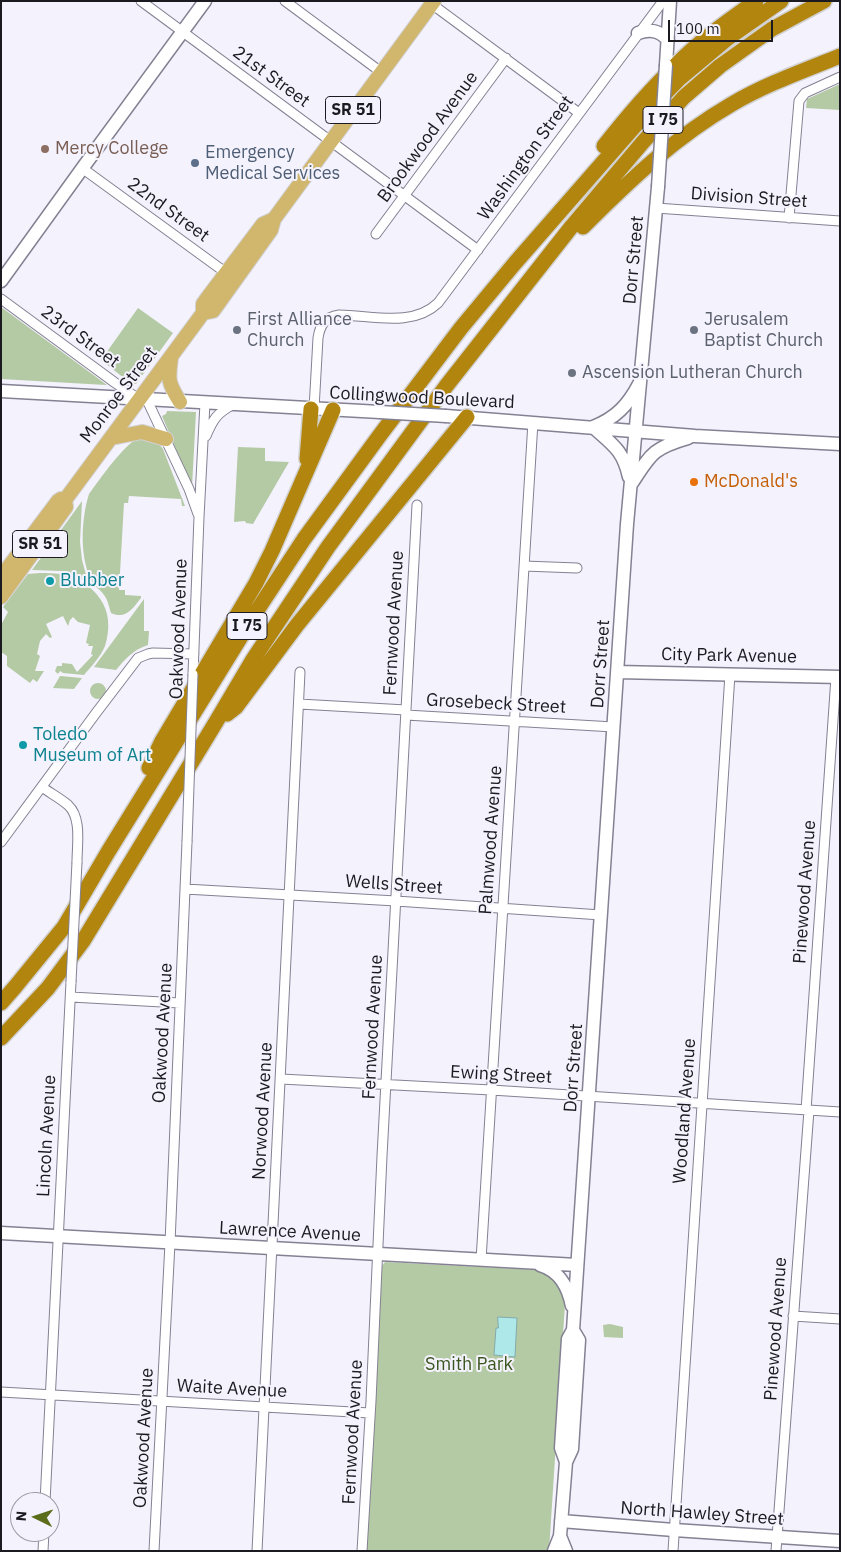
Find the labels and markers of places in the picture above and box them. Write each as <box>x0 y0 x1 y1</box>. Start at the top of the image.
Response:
place label: Mercy College <box>55 138 168 160</box>
place label: Emergency Medical Services <box>205 142 340 184</box>
marker: Mercy College <box>39 143 51 155</box>
marker: Emergency Medical Services <box>189 157 201 169</box>
place label: First Alliance Church <box>247 309 352 352</box>
place label: Jerusalem Baptist Church <box>704 309 823 352</box>
marker: First Alliance Church <box>231 324 243 336</box>
marker: Jerusalem Baptist Church <box>688 324 700 336</box>
place label: Ascension Lutheran Church <box>582 362 803 384</box>
marker: Ascension Lutheran Church <box>566 367 578 379</box>
place label: McDonald's <box>704 471 798 493</box>
marker: McDonald's <box>688 476 700 488</box>
place label: Blubber <box>60 570 124 592</box>
marker: Blubber <box>44 575 56 587</box>
place label: Toledo Museum of Art <box>33 724 151 766</box>
marker: Toledo Museum of Art <box>17 739 29 751</box>

